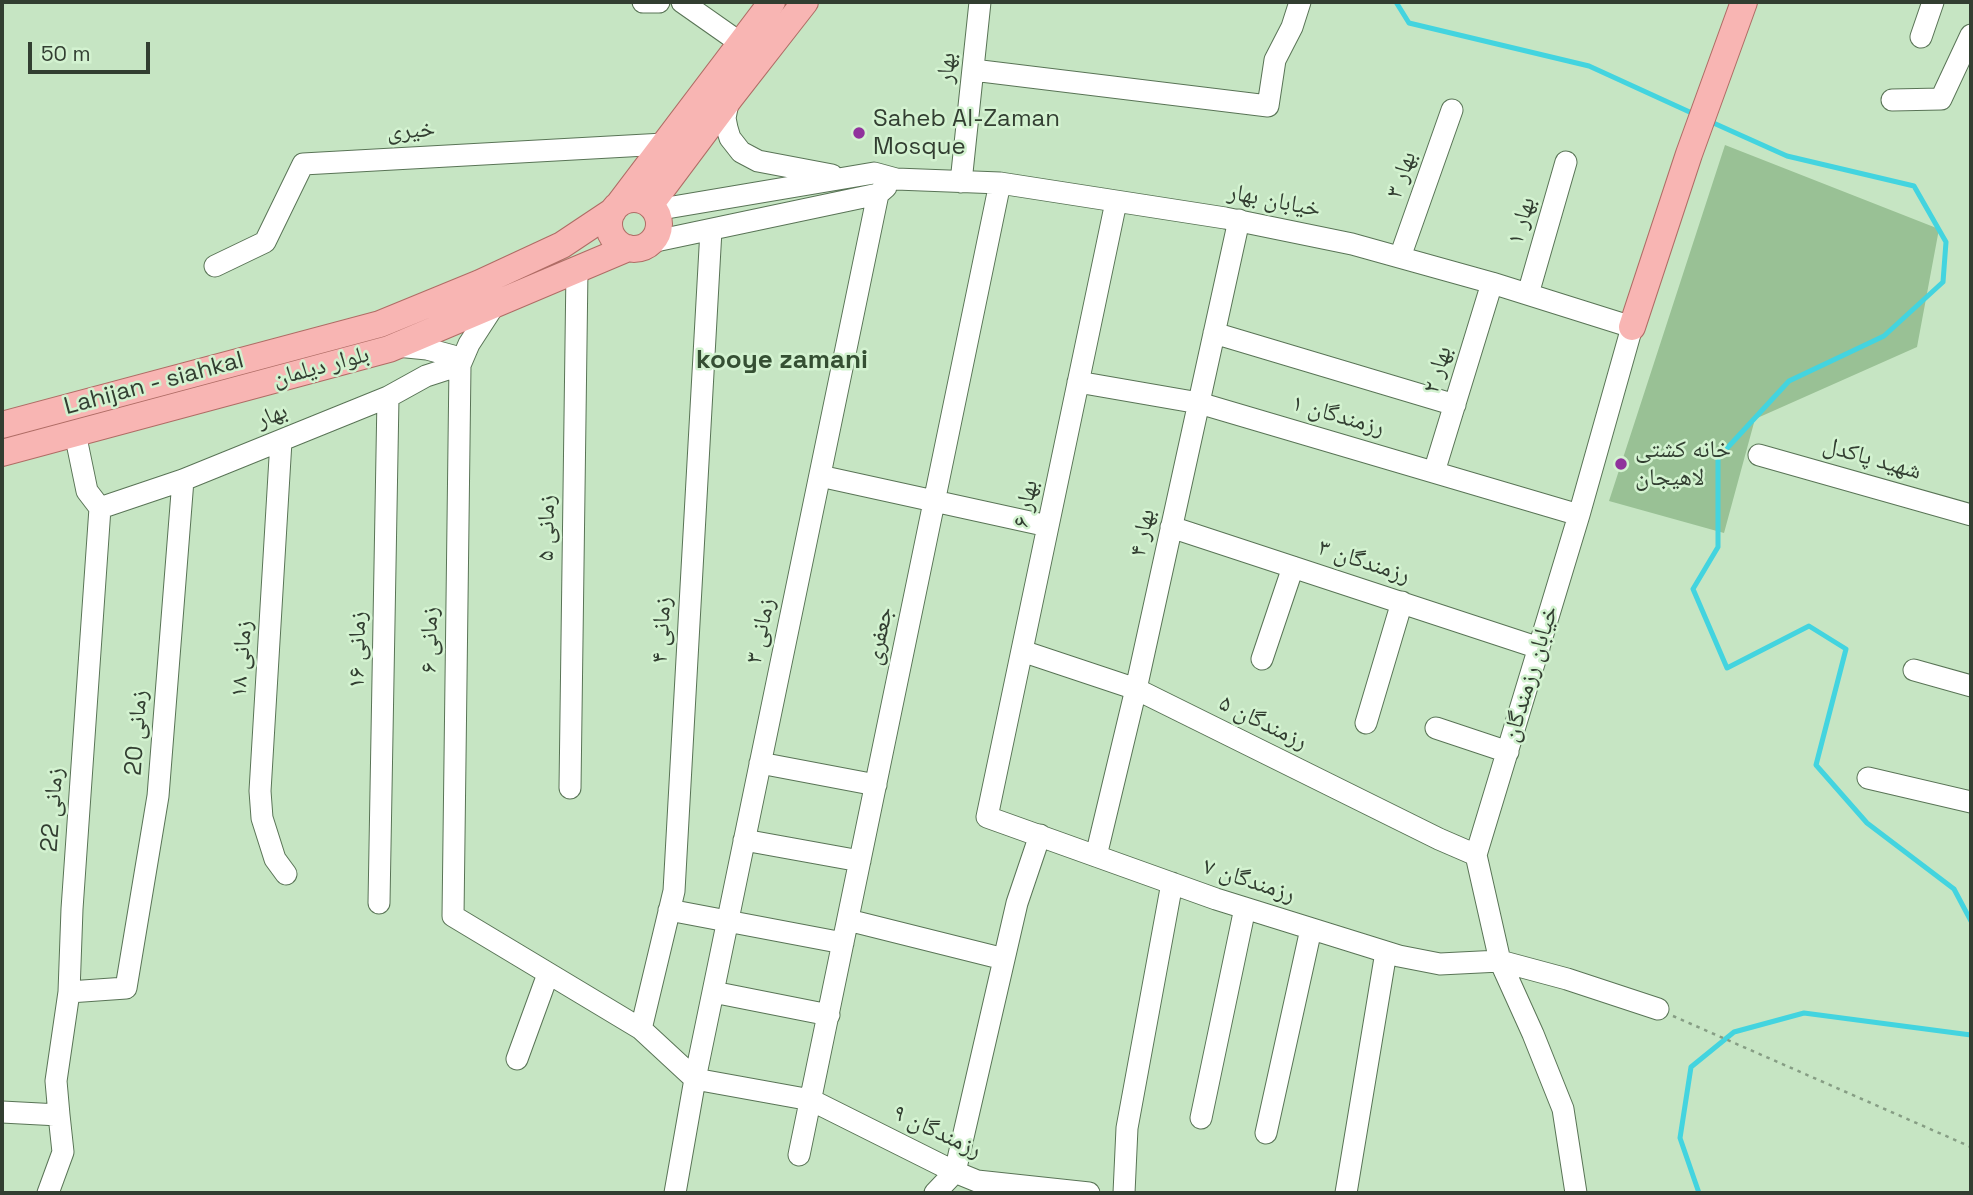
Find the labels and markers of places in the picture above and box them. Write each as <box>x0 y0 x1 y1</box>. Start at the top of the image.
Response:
place label: Saheb Al-Zaman Mosque <box>873 105 1060 161</box>
marker: Saheb Al-Zaman Mosque <box>851 125 867 141</box>
place label: خانه کشتی لاهیجان <box>1635 436 1731 492</box>
marker: خانه کشتی لاهیجان <box>1613 456 1629 472</box>

